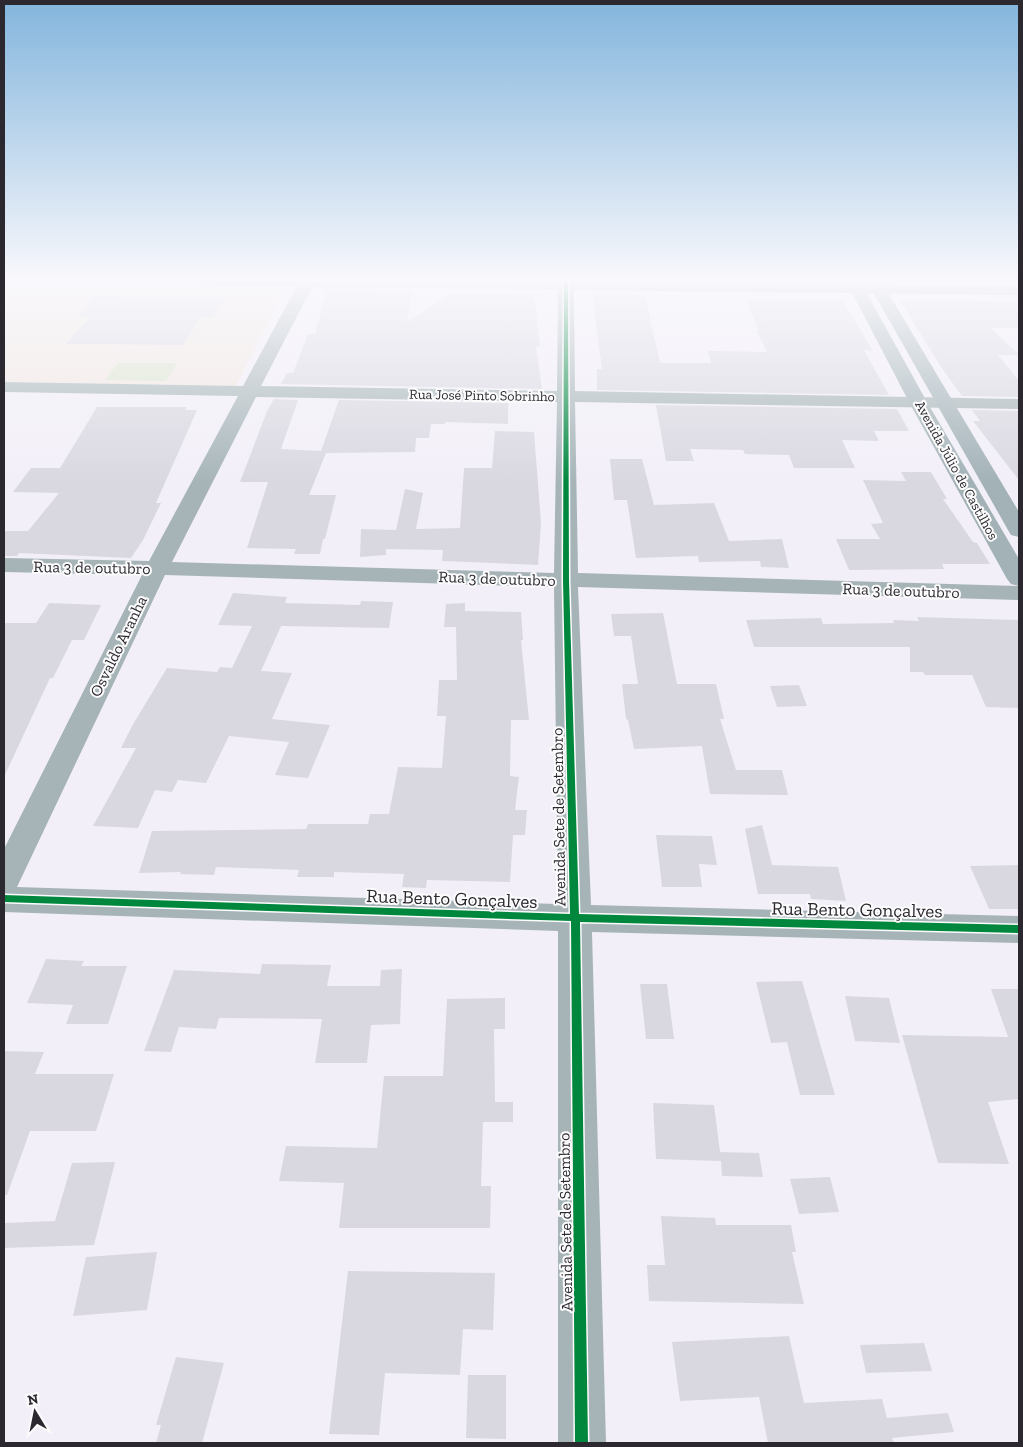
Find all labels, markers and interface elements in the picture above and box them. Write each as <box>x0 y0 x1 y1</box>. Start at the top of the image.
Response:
street label: Rua José Pinto Sobrinho <box>409 386 555 405</box>
street label: Avenida Júlio de Castilhos <box>911 398 1002 543</box>
street label: Rua 3 de outubro <box>33 557 151 578</box>
street label: Rua 3 de outubro <box>438 567 556 590</box>
street label: Rua 3 de outubro <box>842 579 960 602</box>
street label: Osvaldo Aranha <box>86 593 151 700</box>
street label: Avenida Sete de Setembro <box>547 727 570 906</box>
street label: Rua Bento Gonçalves <box>366 884 538 913</box>
street label: Rua Bento Gonçalves <box>771 897 943 922</box>
street label: Avenida Sete de Setembro <box>554 1132 577 1311</box>
north arrow <box>10 1387 60 1437</box>
text: N <box>26 1390 40 1409</box>

